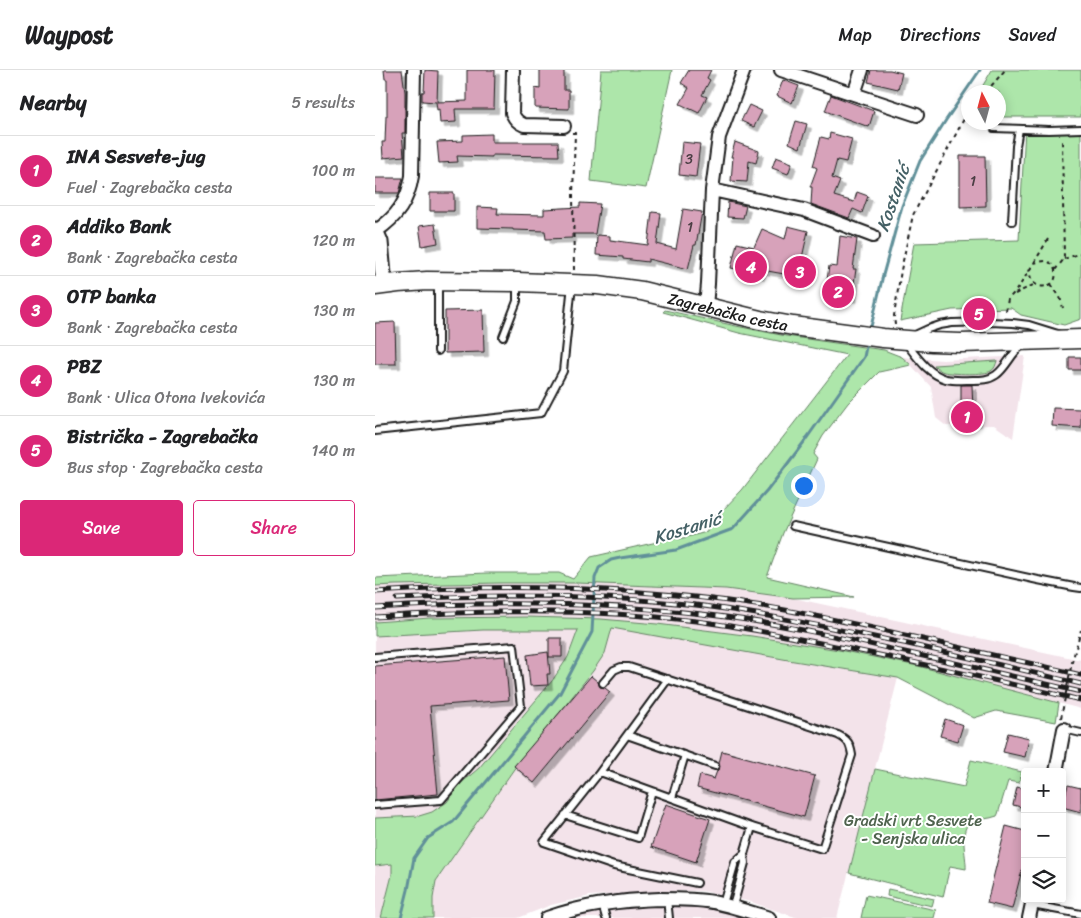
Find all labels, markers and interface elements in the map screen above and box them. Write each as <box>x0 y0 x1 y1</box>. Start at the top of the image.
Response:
text: Waypost <box>25 14 113 56</box>
text: Map <box>839 19 872 51</box>
text: Directions <box>900 19 981 51</box>
text: Saved <box>1009 19 1056 51</box>
text: Nearby <box>20 84 86 122</box>
north arrow <box>961 85 1006 130</box>
text: 5 results <box>291 88 355 117</box>
text: INA Sesvete-jug <box>67 140 206 173</box>
house number: 3 <box>685 147 693 172</box>
water label: Kostanić <box>867 155 921 236</box>
text: 1 <box>33 156 39 185</box>
text: 100 m <box>311 156 355 185</box>
house number: 1 <box>970 169 976 194</box>
text: Fuel · Zagrebačka cesta <box>67 173 232 202</box>
text: Addiko Bank <box>67 210 171 243</box>
house number: 1 <box>687 215 693 240</box>
text: 2 <box>31 226 41 255</box>
text: 120 m <box>312 226 355 255</box>
text: Bank · Zagrebačka cesta <box>67 243 238 272</box>
pin: 4 <box>735 248 767 286</box>
pin: 3 <box>784 253 816 291</box>
pin: 2 <box>822 273 854 311</box>
text: OTP banka <box>67 280 156 313</box>
street label: Zagrebačka cesta <box>665 284 790 340</box>
pin: 5 <box>963 295 995 333</box>
text: 3 <box>32 296 40 325</box>
text: 130 m <box>313 296 355 325</box>
text: Bank · Zagrebačka cesta <box>67 313 238 342</box>
text: PBZ <box>67 350 102 383</box>
text: 4 <box>31 366 41 395</box>
text: 130 m <box>313 366 355 395</box>
text: Bank · Ulica Otona Ivekovića <box>67 383 265 412</box>
pin: 1 <box>951 398 983 436</box>
text: Bistrička - Zagrebačka <box>67 420 258 453</box>
text: 5 <box>31 436 41 465</box>
text: 140 m <box>312 436 355 465</box>
text: Bus stop · Zagrebačka cesta <box>67 453 263 482</box>
your location <box>791 473 817 499</box>
button: Save <box>20 500 183 556</box>
button: Share <box>193 500 355 556</box>
water label: Kostanić <box>649 501 729 553</box>
map controls <box>1021 768 1066 903</box>
button: + <box>1021 768 1066 813</box>
park label: Gradski vrt Sesvete - Senjska ulica <box>844 806 982 853</box>
button: − <box>1021 813 1066 858</box>
button: layers <box>1021 858 1066 903</box>

